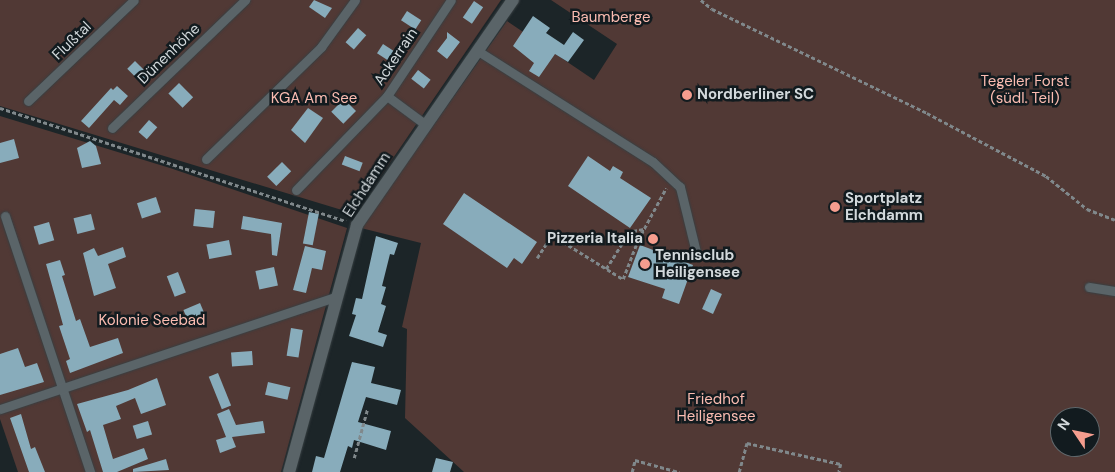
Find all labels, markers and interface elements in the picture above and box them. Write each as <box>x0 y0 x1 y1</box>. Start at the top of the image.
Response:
park label: Baumberge <box>571 9 651 27</box>
street label: Flußtal <box>49 18 95 64</box>
street label: Dünenhöhe <box>134 20 204 88</box>
street label: Ackerrain <box>370 25 422 89</box>
park label: Tegeler Forst (südl. Teil) <box>981 72 1069 107</box>
place label: Nordberliner SC <box>697 86 814 104</box>
marker: Nordberliner SC <box>681 89 693 101</box>
park label: KGA Am See <box>271 90 357 108</box>
street label: Elchdamm <box>339 149 395 221</box>
place label: Sportplatz Elchdamm <box>845 189 923 224</box>
marker: Sportplatz Elchdamm <box>829 201 841 213</box>
place label: Pizzeria Italia <box>547 230 643 248</box>
marker: Pizzeria Italia <box>647 233 659 245</box>
place label: Tennisclub Heiligensee <box>655 246 740 281</box>
marker: Tennisclub Heiligensee <box>639 258 651 270</box>
park label: Kolonie Seebad <box>99 312 205 330</box>
park label: Friedhof Heiligensee <box>676 390 756 425</box>
north arrow <box>1050 407 1100 457</box>
text: N <box>1053 415 1074 433</box>

